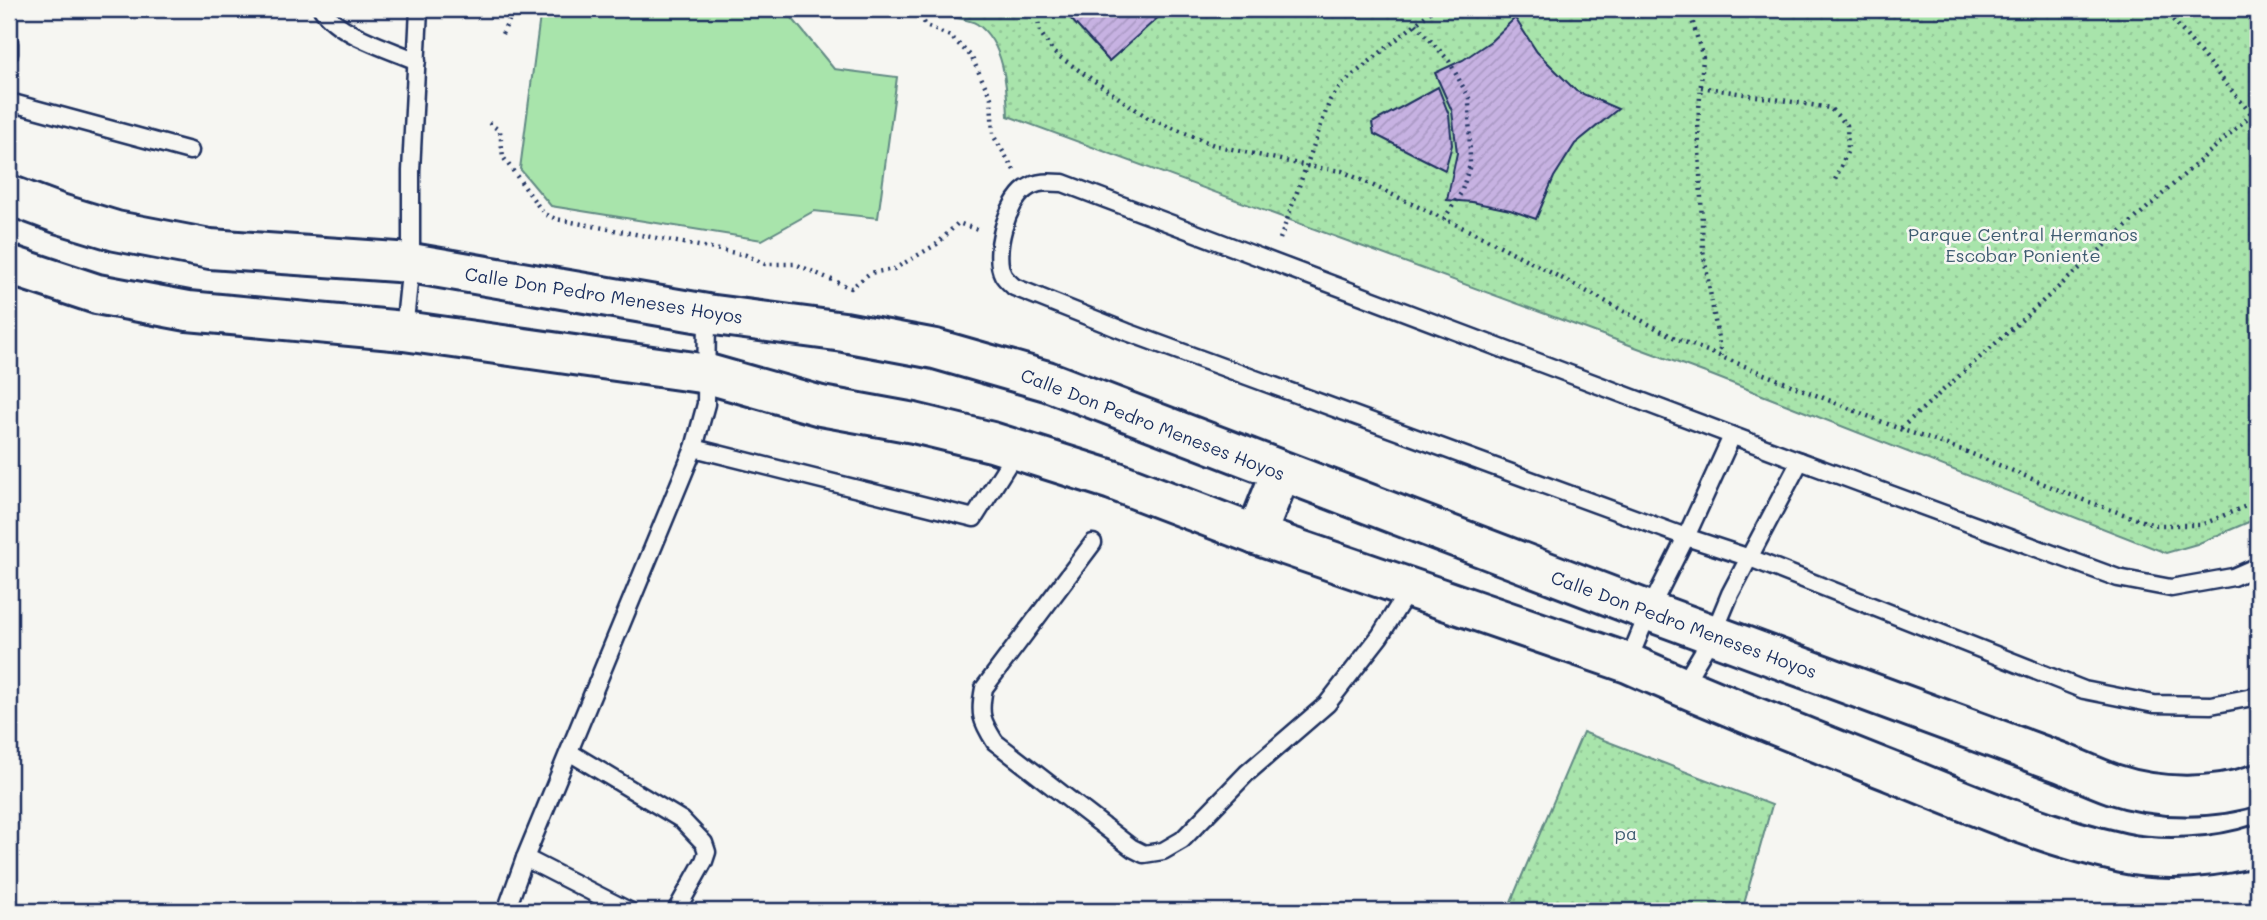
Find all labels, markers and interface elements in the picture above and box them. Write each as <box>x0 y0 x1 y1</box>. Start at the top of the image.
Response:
park label: Parque Central Hermanos Escobar Poniente <box>1908 222 2138 267</box>
street label: Calle Don Pedro Meneses Hoyos <box>463 261 745 329</box>
street label: Calle Don Pedro Meneses Hoyos <box>1017 362 1289 486</box>
street label: Calle Don Pedro Meneses Hoyos <box>1548 565 1820 683</box>
park label: pa <box>1615 821 1637 845</box>

